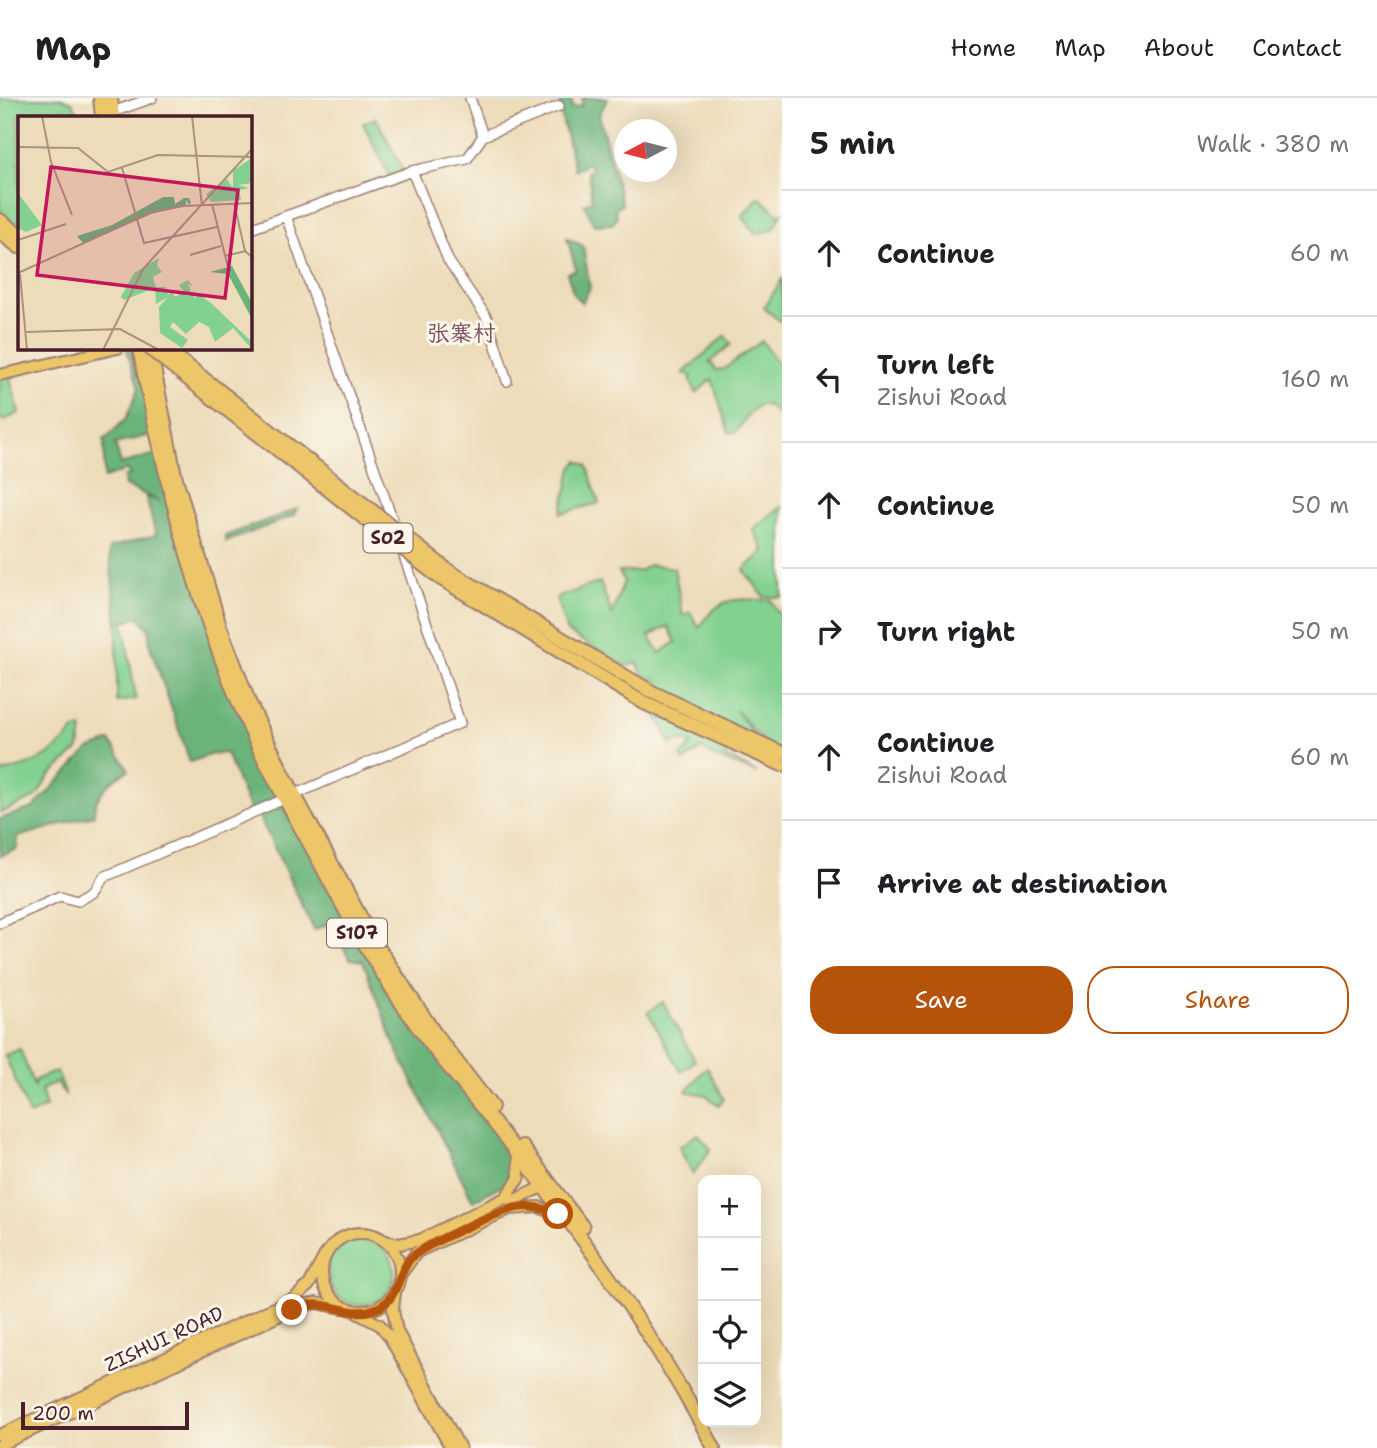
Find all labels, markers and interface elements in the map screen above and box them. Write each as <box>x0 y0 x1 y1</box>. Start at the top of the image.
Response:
text: Map <box>35 26 111 71</box>
text: Home <box>950 32 1016 64</box>
text: Map <box>1054 32 1106 64</box>
text: About <box>1144 32 1214 64</box>
text: Contact <box>1252 32 1342 64</box>
inset map <box>18 116 252 350</box>
north arrow <box>614 119 677 182</box>
text: 5 min <box>810 123 895 164</box>
text: Walk · 380 m <box>1196 129 1349 159</box>
icon: ahead <box>810 234 848 272</box>
text: Continue <box>877 236 995 271</box>
text: 60 m <box>1290 238 1349 268</box>
district label: 张寨村 <box>427 318 496 348</box>
text: Turn left <box>877 347 994 382</box>
icon: left <box>810 360 848 398</box>
text: 160 m <box>1281 364 1349 394</box>
text: Zishui Road <box>877 382 1007 412</box>
icon: ahead <box>810 486 848 524</box>
text: Continue <box>877 488 995 523</box>
text: 50 m <box>1291 490 1349 520</box>
road number: S02 <box>364 524 412 552</box>
icon: right <box>810 612 848 650</box>
text: Turn right <box>877 614 1015 649</box>
text: 50 m <box>1291 616 1349 646</box>
text: Continue <box>877 725 995 760</box>
icon: ahead <box>810 738 848 776</box>
text: 60 m <box>1290 742 1349 772</box>
text: Zishui Road <box>877 760 1007 790</box>
icon: arrive <box>810 864 848 902</box>
text: Arrive at destination <box>877 866 1167 901</box>
road number: S107 <box>327 918 387 948</box>
button: Save <box>810 966 1073 1034</box>
button: Share <box>1087 966 1349 1034</box>
map controls <box>698 1175 761 1427</box>
button: + <box>698 1175 761 1238</box>
route start <box>542 1198 573 1229</box>
button: − <box>698 1238 761 1301</box>
route end <box>276 1294 307 1325</box>
street label: ZISHUI ROAD <box>101 1301 227 1377</box>
button: locate <box>698 1301 761 1364</box>
button: layers <box>698 1364 761 1427</box>
scale bar <box>21 1399 189 1431</box>
text: 200 m <box>32 1401 94 1426</box>

